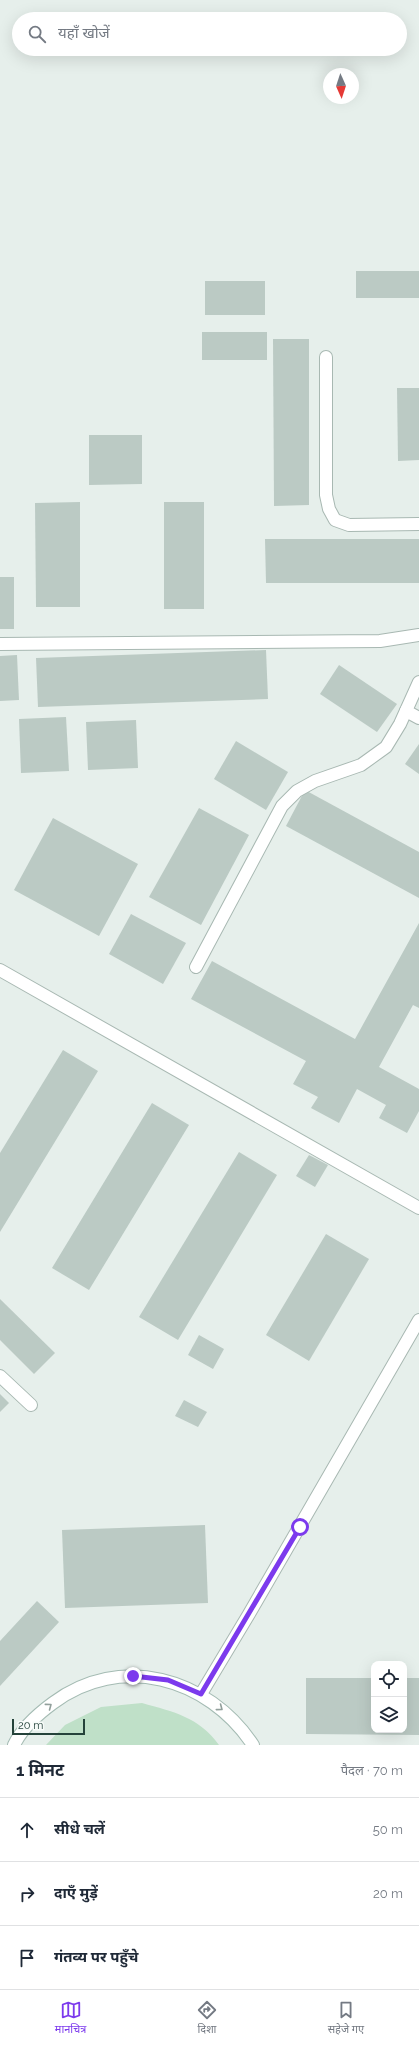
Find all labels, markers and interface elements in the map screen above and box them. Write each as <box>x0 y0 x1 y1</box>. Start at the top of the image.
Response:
search box <box>12 12 407 56</box>
icon: search <box>26 23 48 45</box>
text: यहाँ खोजें <box>58 24 110 42</box>
north arrow <box>323 68 359 104</box>
route start <box>291 1518 309 1536</box>
map controls <box>371 1661 407 1733</box>
button: locate <box>371 1661 407 1697</box>
route end <box>124 1667 142 1685</box>
button: layers <box>371 1697 407 1733</box>
one-way arrow <box>216 1703 223 1711</box>
one-way arrow <box>44 1704 51 1711</box>
scale bar <box>12 1717 85 1736</box>
text: 20 m <box>18 1719 43 1732</box>
text: 1 मिनट <box>16 1760 64 1780</box>
text: पैदल · 70 m <box>341 1763 403 1778</box>
icon: ahead <box>16 1819 38 1841</box>
text: सीधे चलें <box>54 1820 105 1838</box>
text: 50 m <box>373 1822 403 1837</box>
icon: right <box>16 1883 38 1905</box>
text: दाएँ मुड़ें <box>54 1884 98 1902</box>
text: 20 m <box>373 1886 403 1901</box>
icon: arrive <box>16 1947 38 1969</box>
text: गंतव्य पर पहुँचे <box>54 1948 138 1966</box>
tab: मानचित्र <box>55 1999 86 2037</box>
tab: दिशा <box>196 1999 218 2037</box>
tab: सहेजे गए <box>328 1999 364 2037</box>

